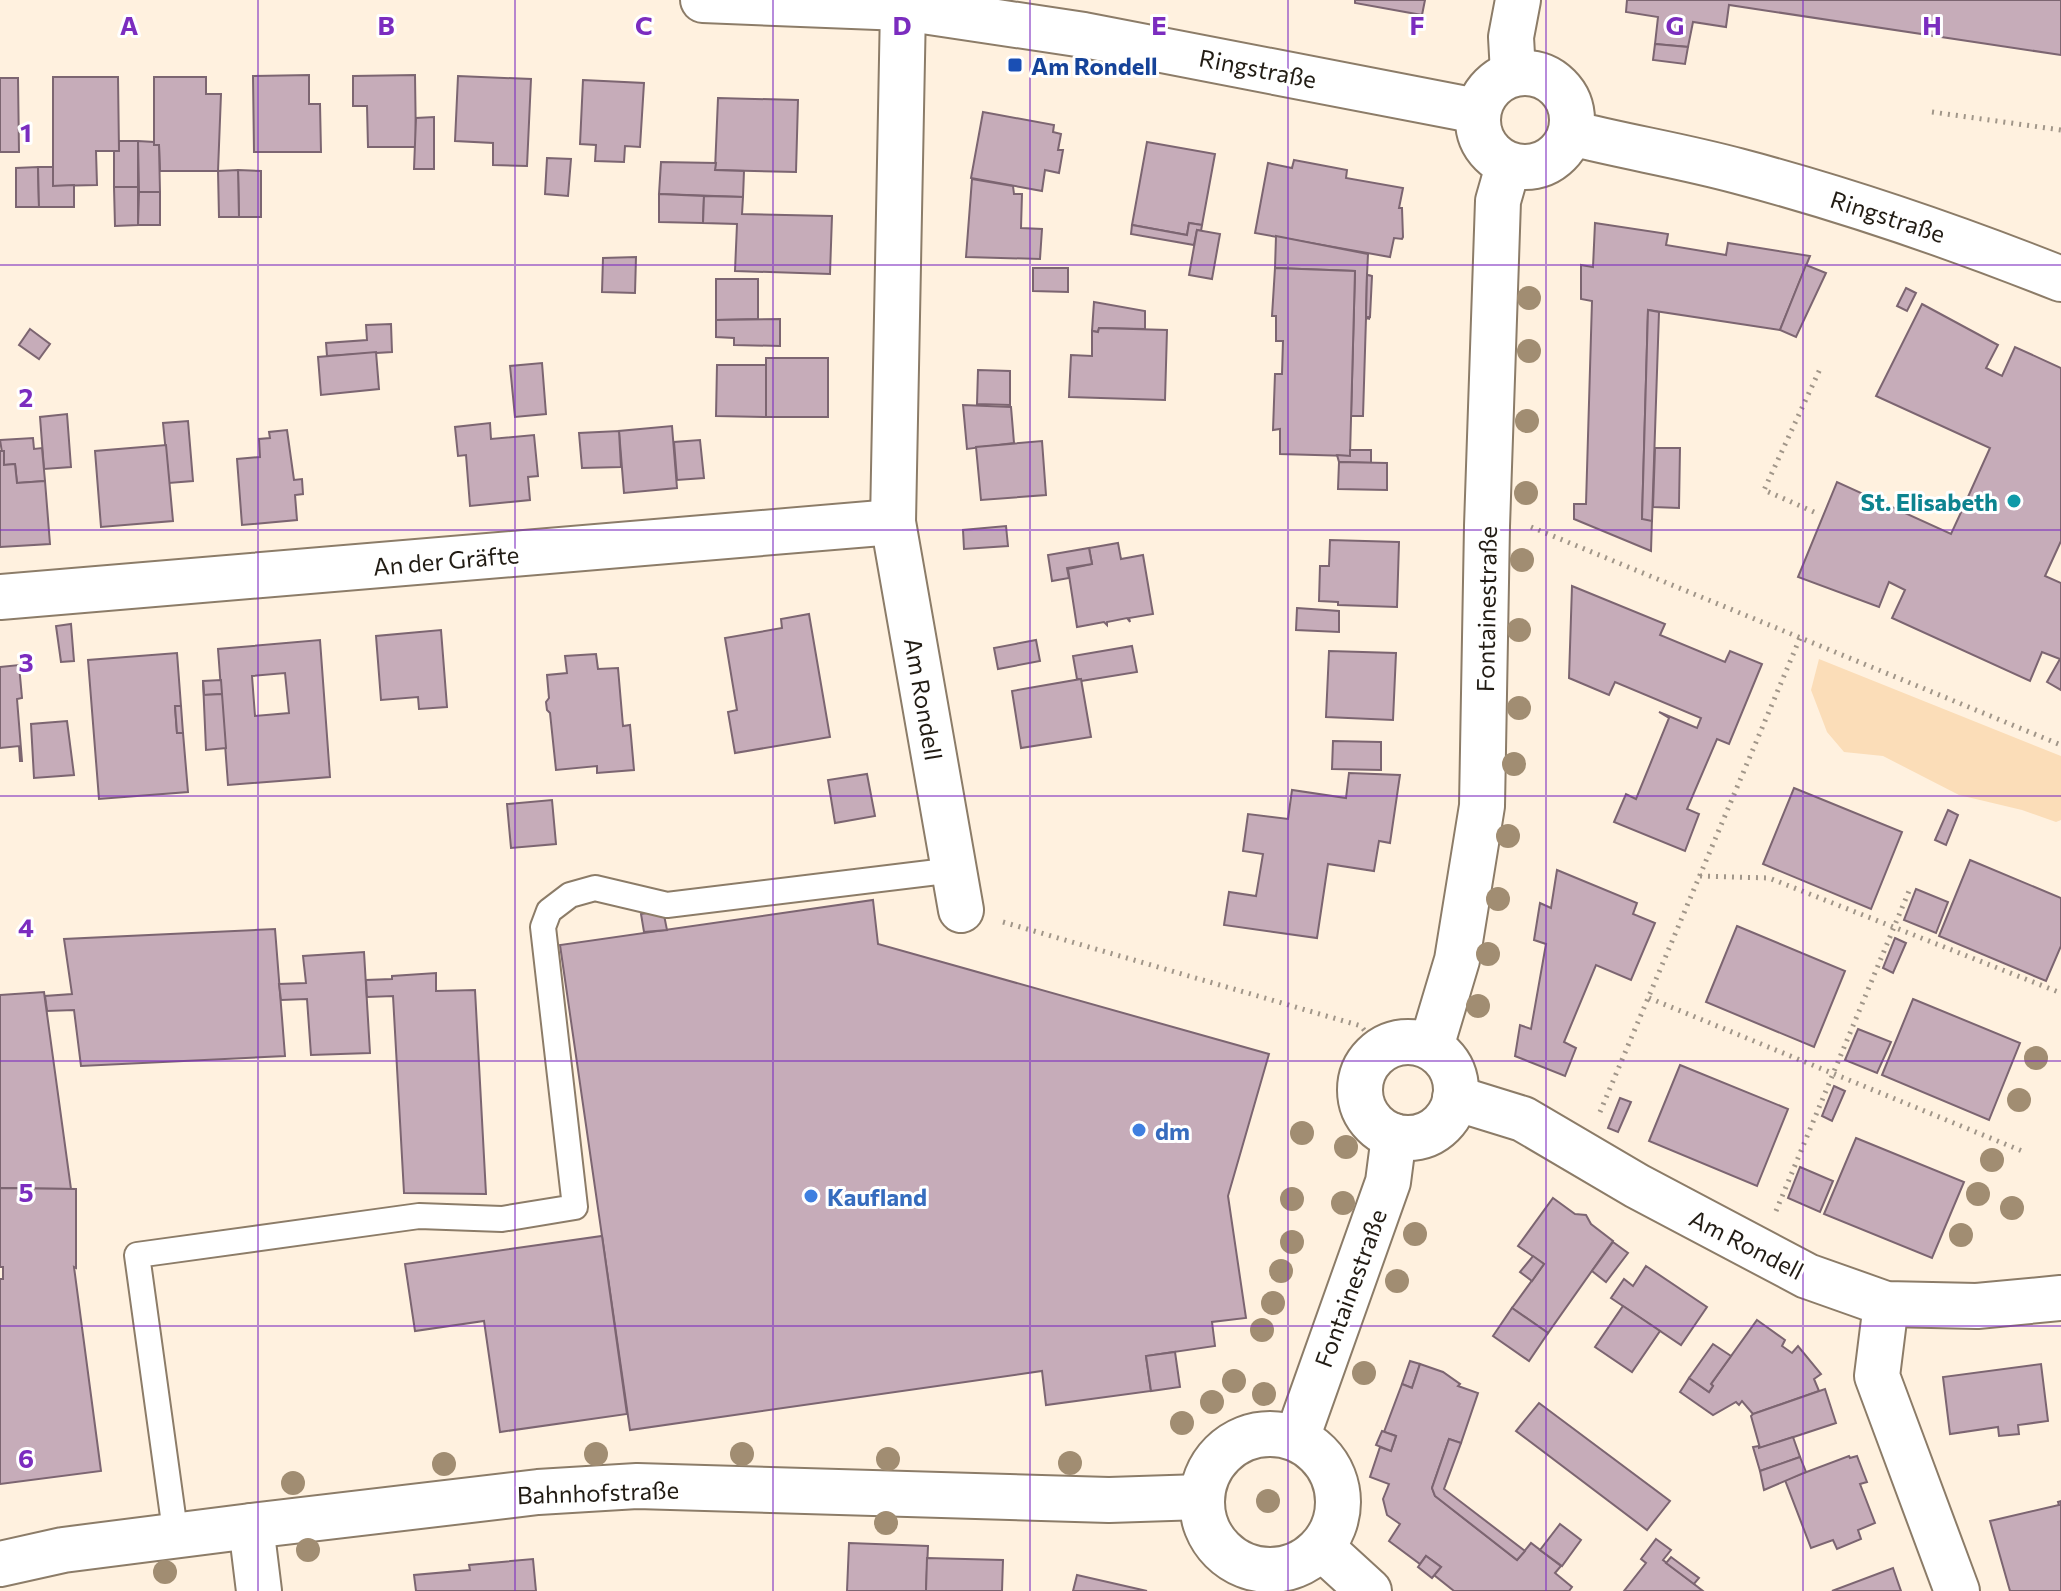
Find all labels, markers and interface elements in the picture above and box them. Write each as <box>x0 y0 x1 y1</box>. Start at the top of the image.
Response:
text: A <box>120 9 139 40</box>
text: B <box>377 9 395 40</box>
text: C <box>635 9 653 40</box>
text: D <box>892 9 912 40</box>
text: E <box>1151 9 1167 40</box>
text: F <box>1409 9 1425 40</box>
text: G <box>1666 9 1684 40</box>
text: H <box>1922 9 1942 40</box>
street label: Ringstraße <box>1197 42 1319 94</box>
place label: Am Rondell <box>1031 51 1157 80</box>
marker: Am Rondell <box>1006 56 1024 74</box>
text: 1 <box>20 116 32 147</box>
street label: Ringstraße <box>1827 184 1949 248</box>
text: 2 <box>19 381 33 412</box>
place label: St. Elisabeth <box>1861 487 1998 516</box>
marker: St. Elisabeth <box>2005 492 2023 510</box>
street label: Fontainestraße <box>1470 526 1502 692</box>
street label: An der Gräfte <box>372 539 520 581</box>
street label: Am Rondell <box>899 635 949 763</box>
text: 3 <box>18 646 34 677</box>
text: 4 <box>18 911 34 942</box>
place label: dm <box>1155 1116 1190 1145</box>
marker: dm <box>1130 1121 1148 1139</box>
text: 5 <box>18 1176 34 1207</box>
place label: Kaufland <box>827 1182 927 1211</box>
marker: Kaufland <box>802 1187 820 1205</box>
street label: Am Rondell <box>1685 1203 1809 1285</box>
street label: Fontainestraße <box>1308 1205 1392 1371</box>
text: 6 <box>18 1442 34 1473</box>
street label: Bahnhofstraße <box>516 1475 680 1509</box>

